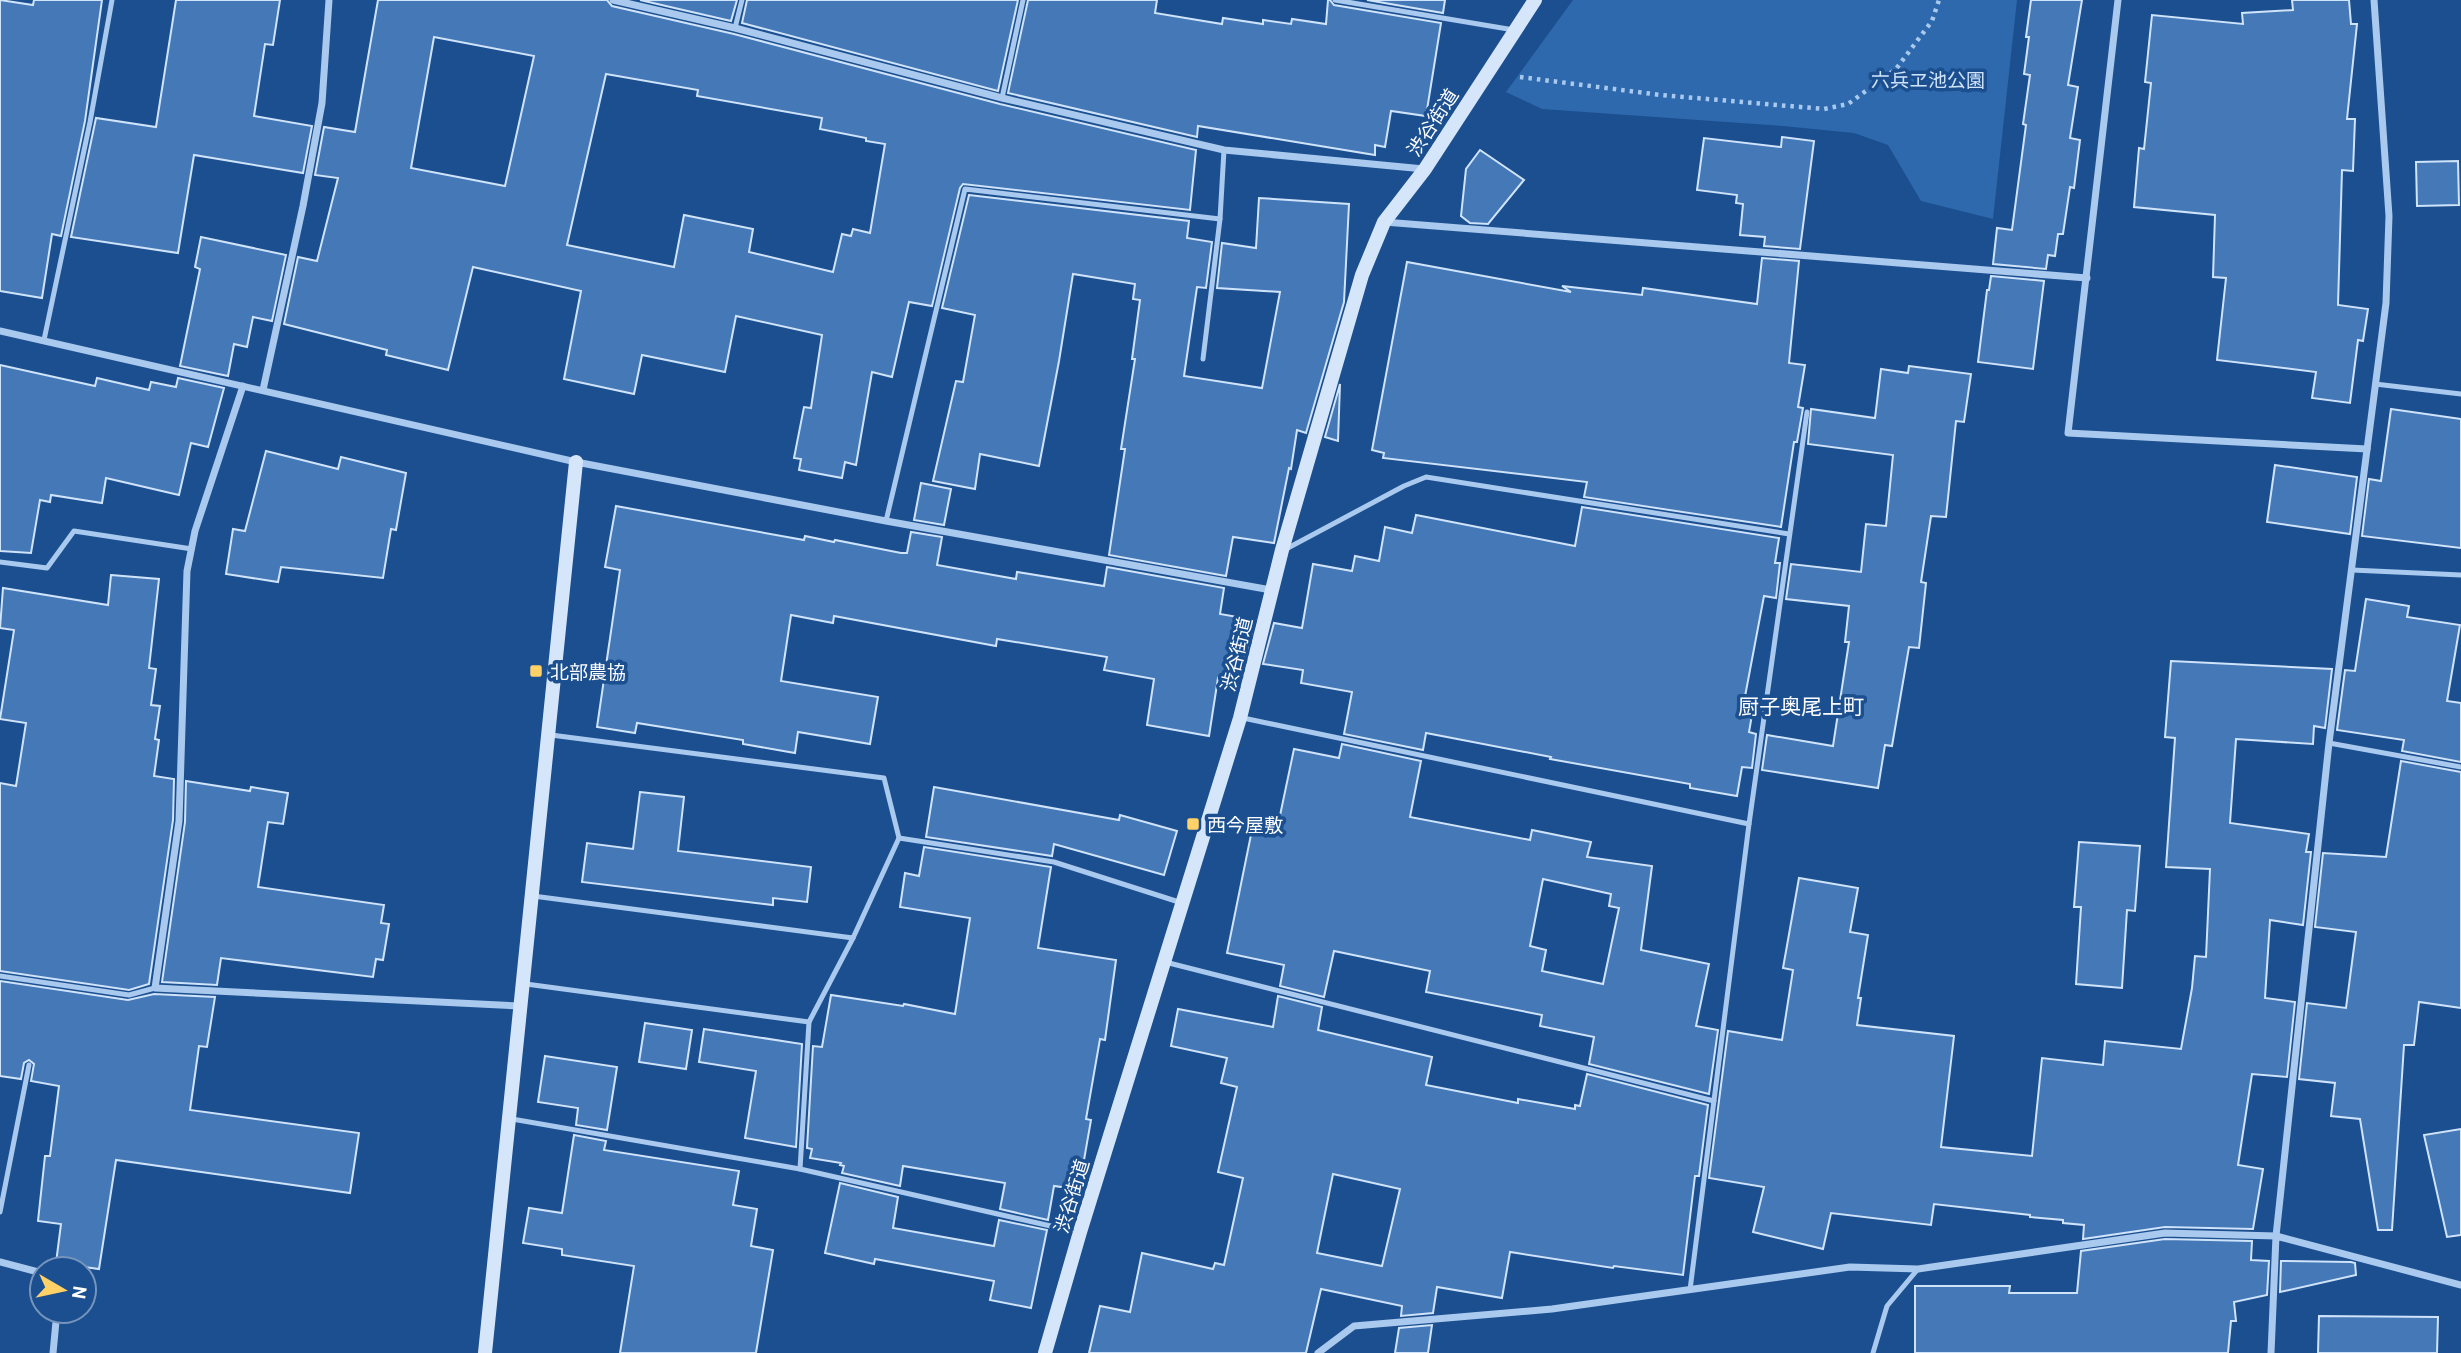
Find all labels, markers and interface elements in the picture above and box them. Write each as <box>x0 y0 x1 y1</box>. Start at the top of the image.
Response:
park label: 六兵ヱ池公園 <box>1871 68 1985 91</box>
street label: 渋谷街道 <box>1402 84 1462 160</box>
street label: 渋谷街道 <box>1216 614 1256 694</box>
place label: 北部農協 <box>550 660 626 683</box>
marker: 北部農協 <box>528 663 544 679</box>
district label: 厨子奥尾上町 <box>1738 693 1864 718</box>
place label: 西今屋敷 <box>1207 813 1283 836</box>
marker: 西今屋敷 <box>1185 816 1201 832</box>
street label: 渋谷街道 <box>1049 1156 1093 1236</box>
north arrow <box>28 1255 98 1325</box>
text: N <box>68 1285 93 1301</box>

